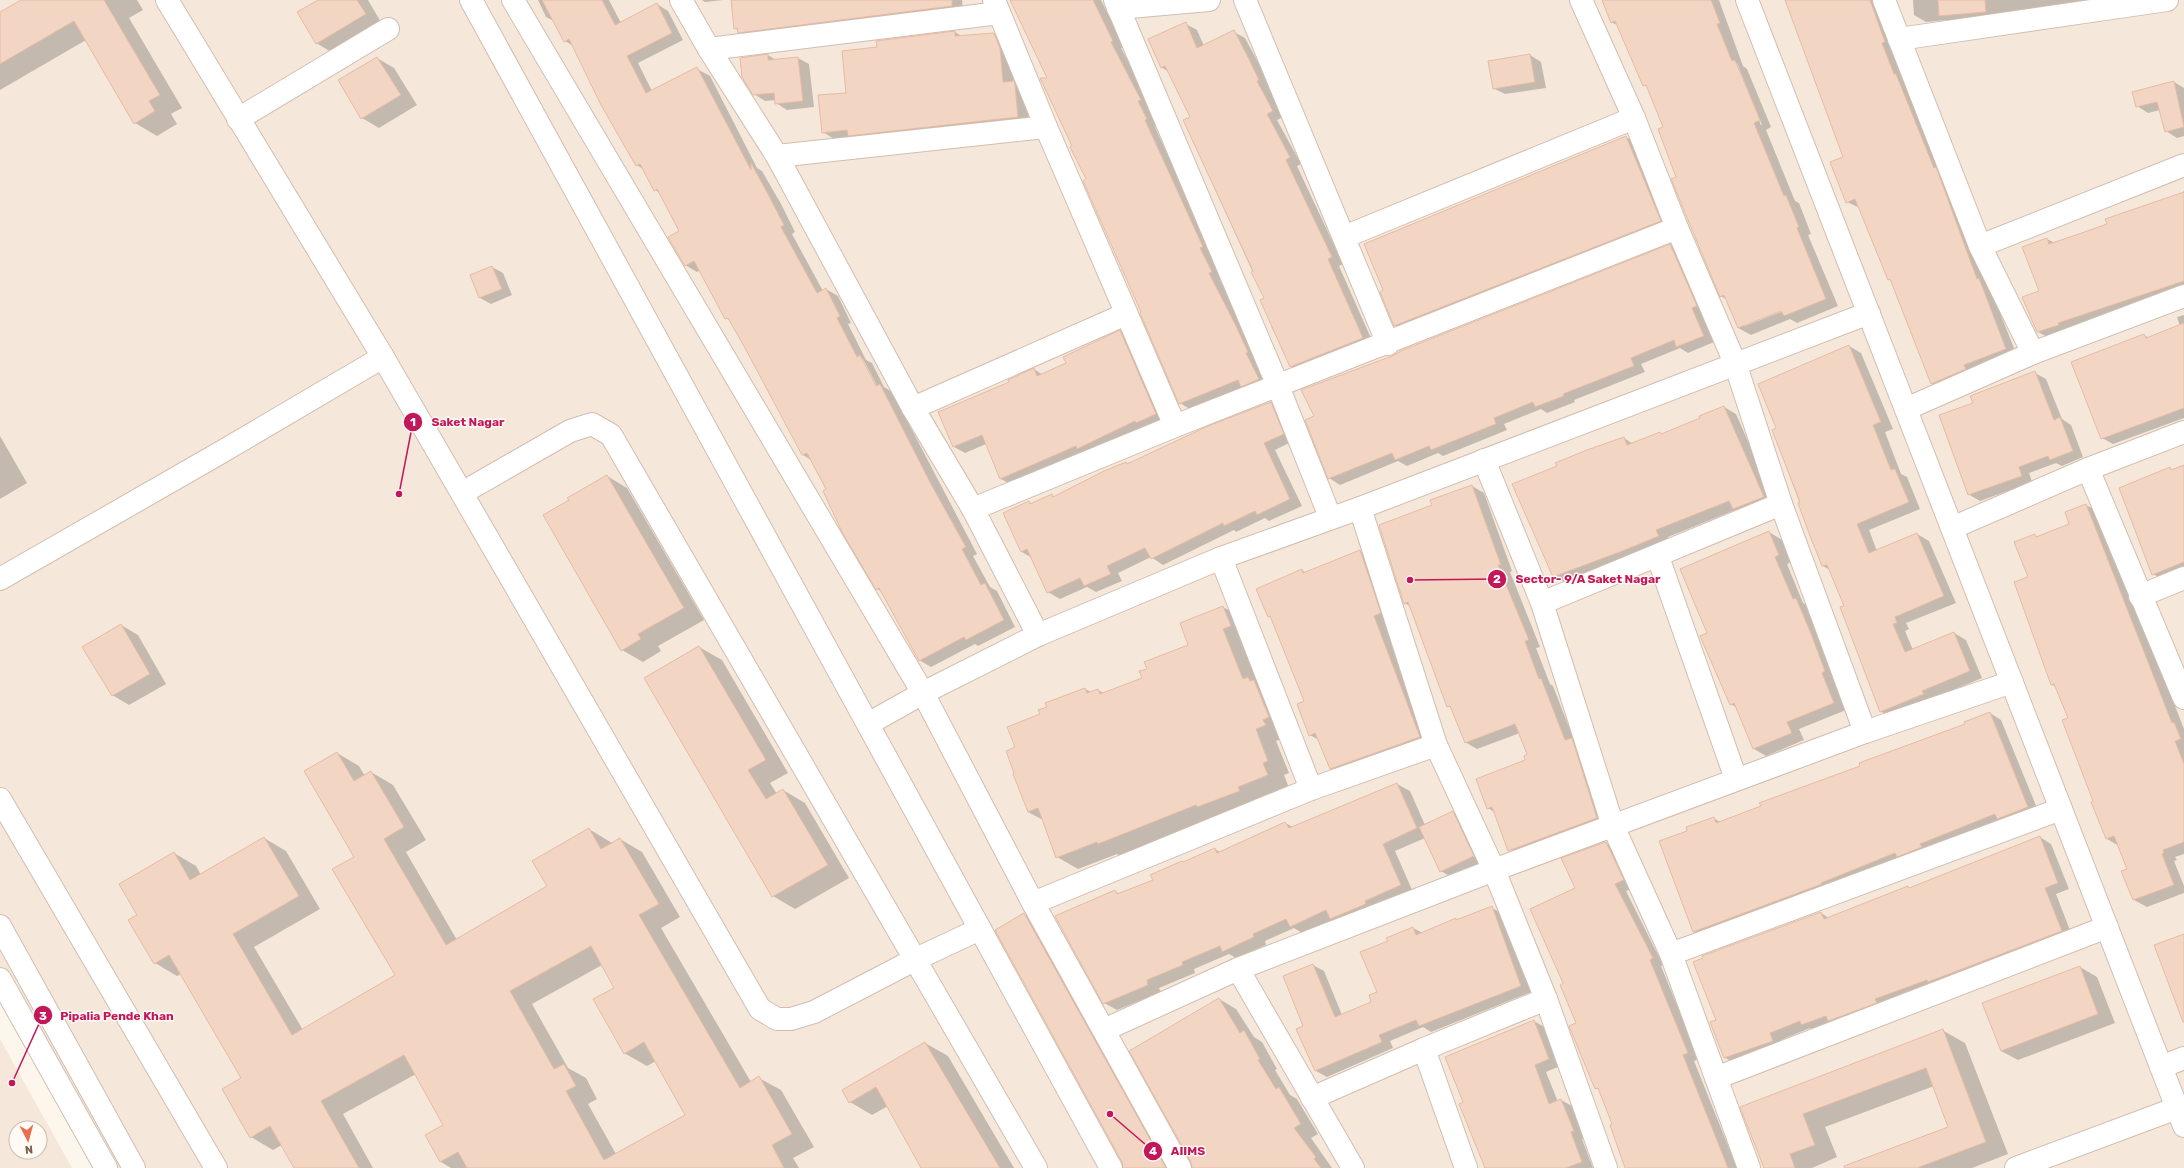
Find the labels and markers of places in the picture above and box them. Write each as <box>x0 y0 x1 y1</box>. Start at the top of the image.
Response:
callout: Saket Nagar <box>403 410 512 434</box>
callout: Sector- 9/A Saket Nagar <box>1487 567 1668 591</box>
callout: Pipalia Pende Khan <box>33 1003 182 1027</box>
callout: AIIMS <box>1143 1139 1213 1163</box>

